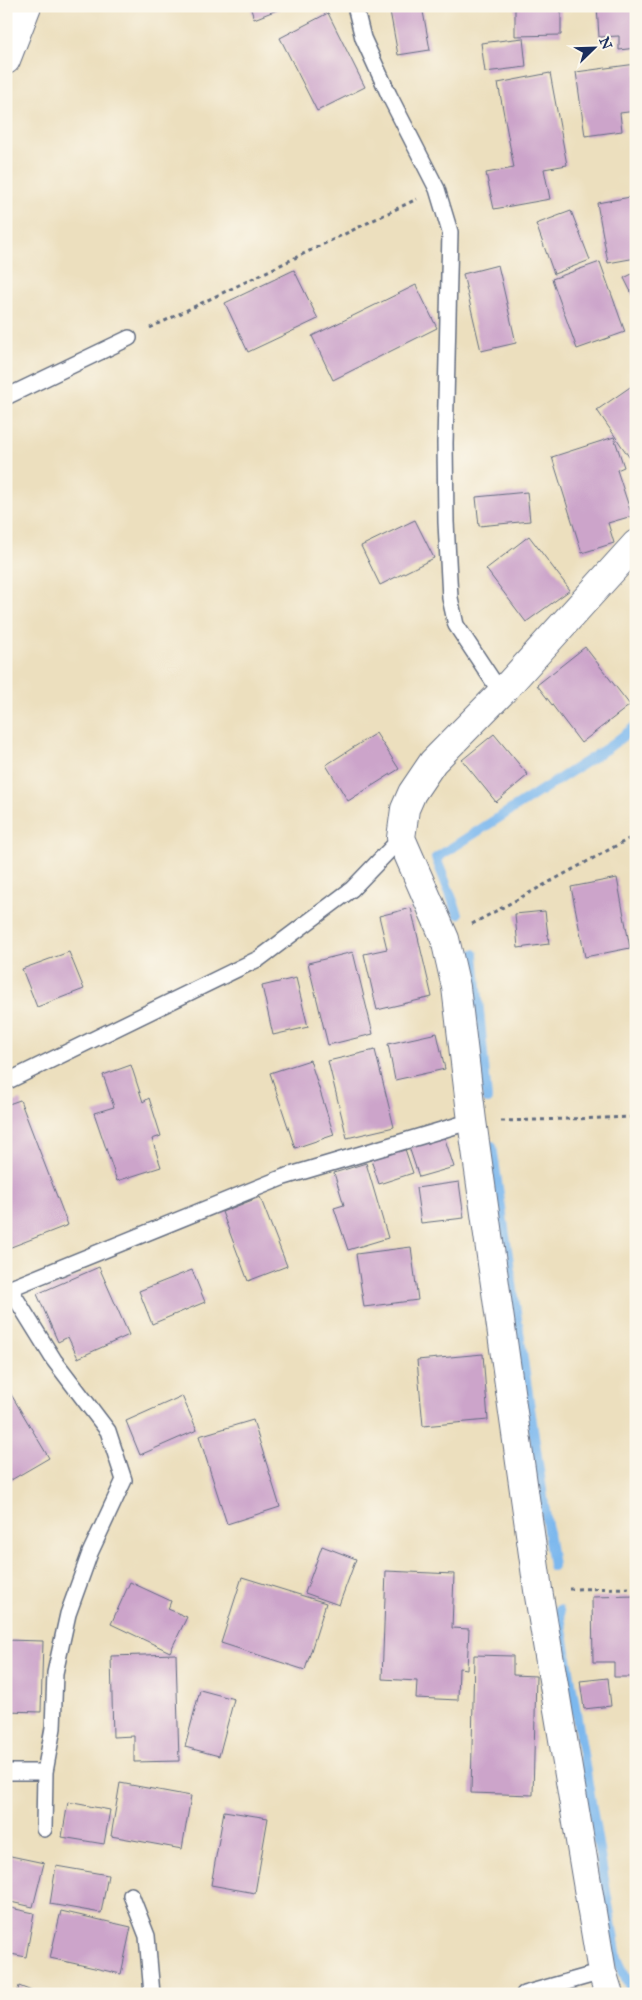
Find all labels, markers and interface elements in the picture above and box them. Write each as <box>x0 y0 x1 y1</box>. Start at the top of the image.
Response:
north arrow <box>570 22 620 72</box>
text: N <box>595 34 616 52</box>

